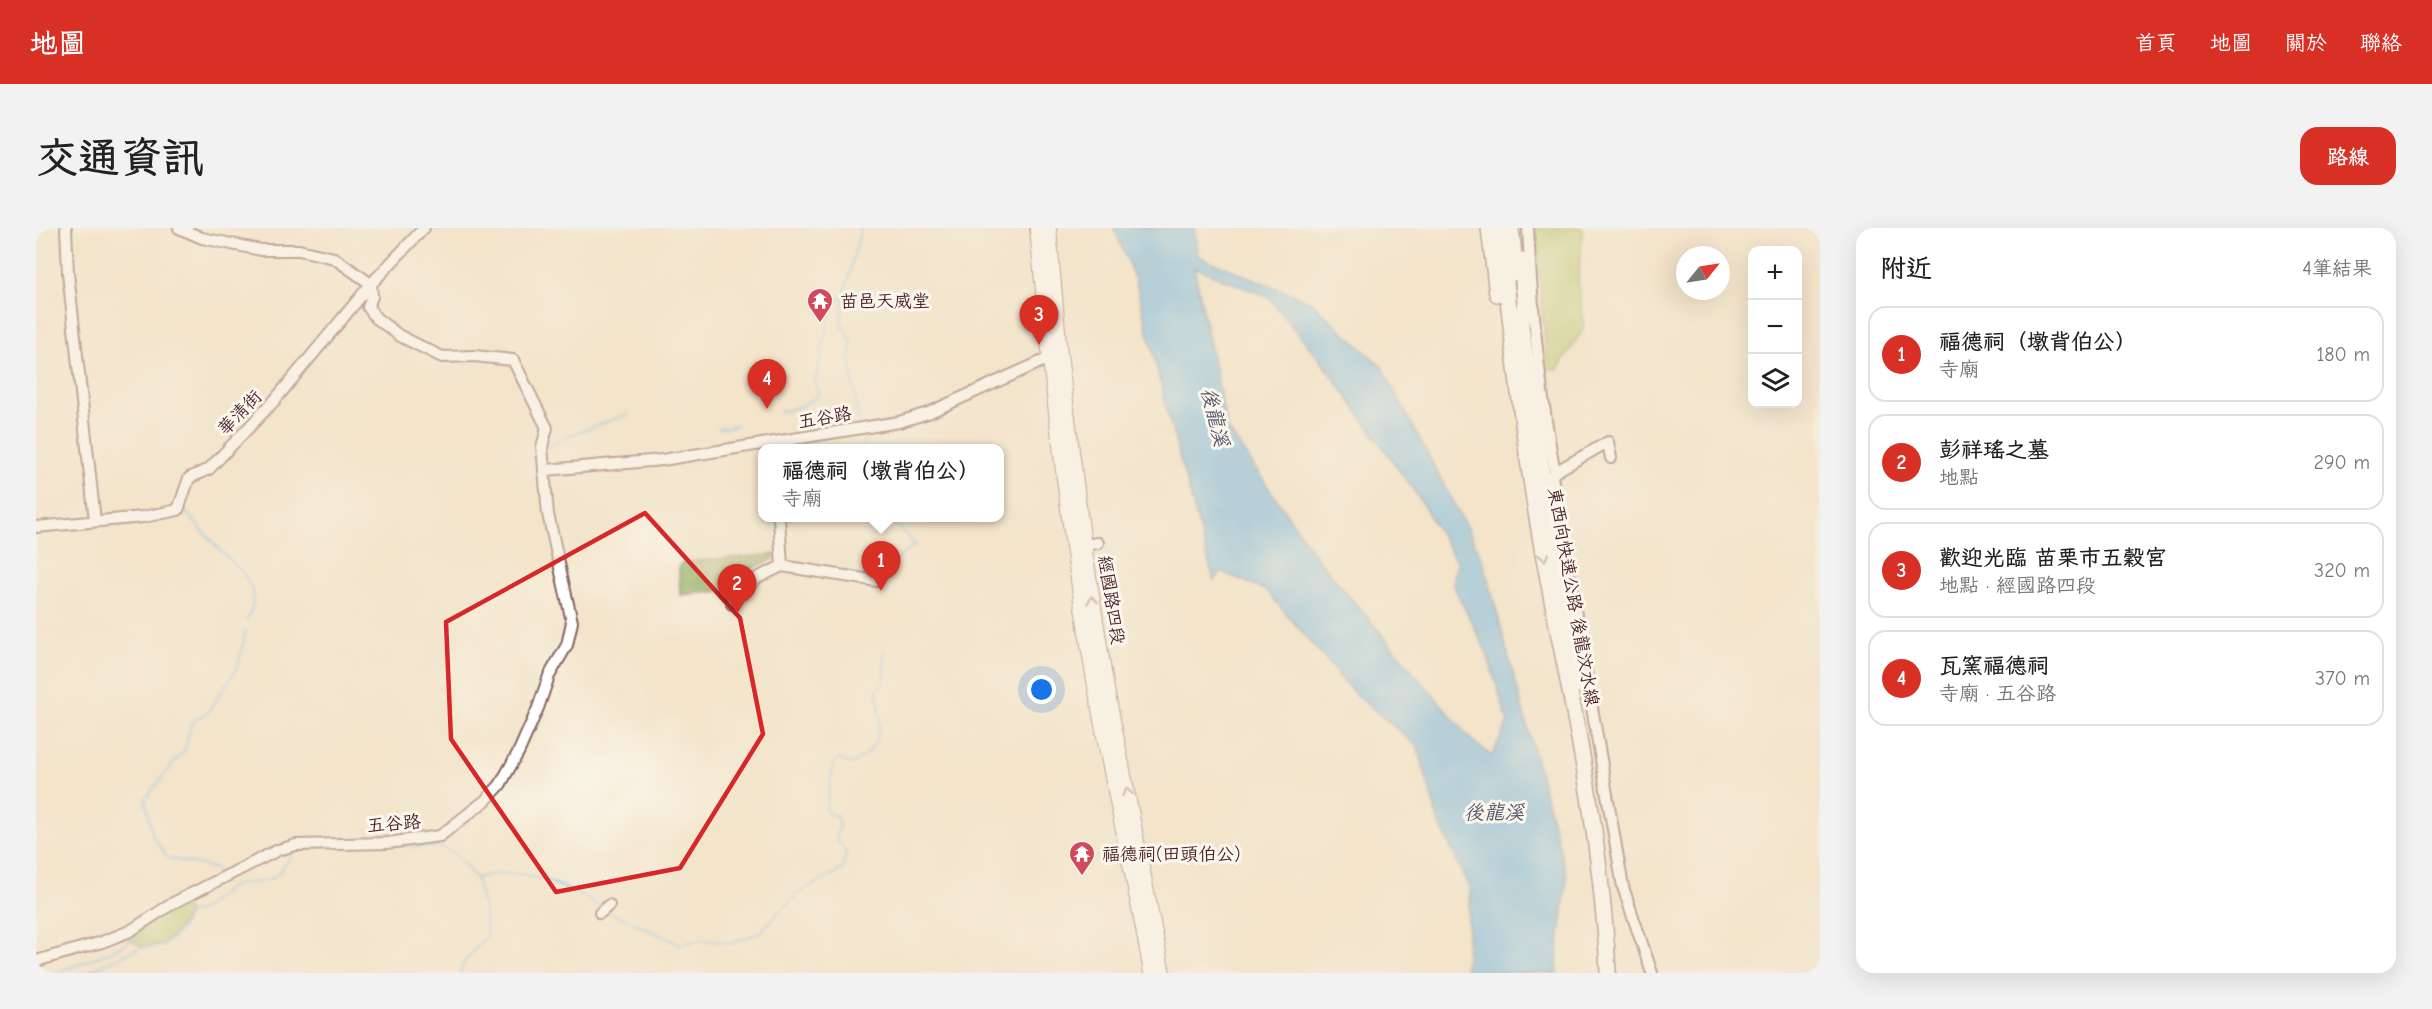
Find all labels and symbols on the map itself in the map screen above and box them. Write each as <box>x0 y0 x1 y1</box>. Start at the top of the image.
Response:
north arrow <box>1676 246 1730 300</box>
temple icon: 苗邑天威堂 <box>805 286 835 324</box>
place label: 苗邑天威堂 <box>840 291 930 312</box>
pin: 3 <box>1020 296 1058 345</box>
pin: 4 <box>748 360 786 409</box>
water label: 後龍溪 <box>1197 385 1234 450</box>
street label: 華清街 <box>214 386 266 440</box>
street label: 五谷路 <box>797 403 853 433</box>
street label: 東西向快速公路 後龍汶水線 <box>1543 486 1603 708</box>
pin: 1 <box>862 542 900 591</box>
one-way arrow <box>1537 552 1549 561</box>
street label: 經國路四段 <box>1094 554 1128 646</box>
pin: 2 <box>718 564 756 614</box>
one-way arrow <box>1087 595 1099 605</box>
your location <box>1027 675 1056 704</box>
one-way arrow <box>1121 787 1134 797</box>
water label: 後龍溪 <box>1464 801 1525 824</box>
street label: 五谷路 <box>366 811 422 837</box>
temple icon: 福德祠(田頭伯公) <box>1067 839 1097 877</box>
place label: 福德祠(田頭伯公) <box>1102 844 1240 865</box>

